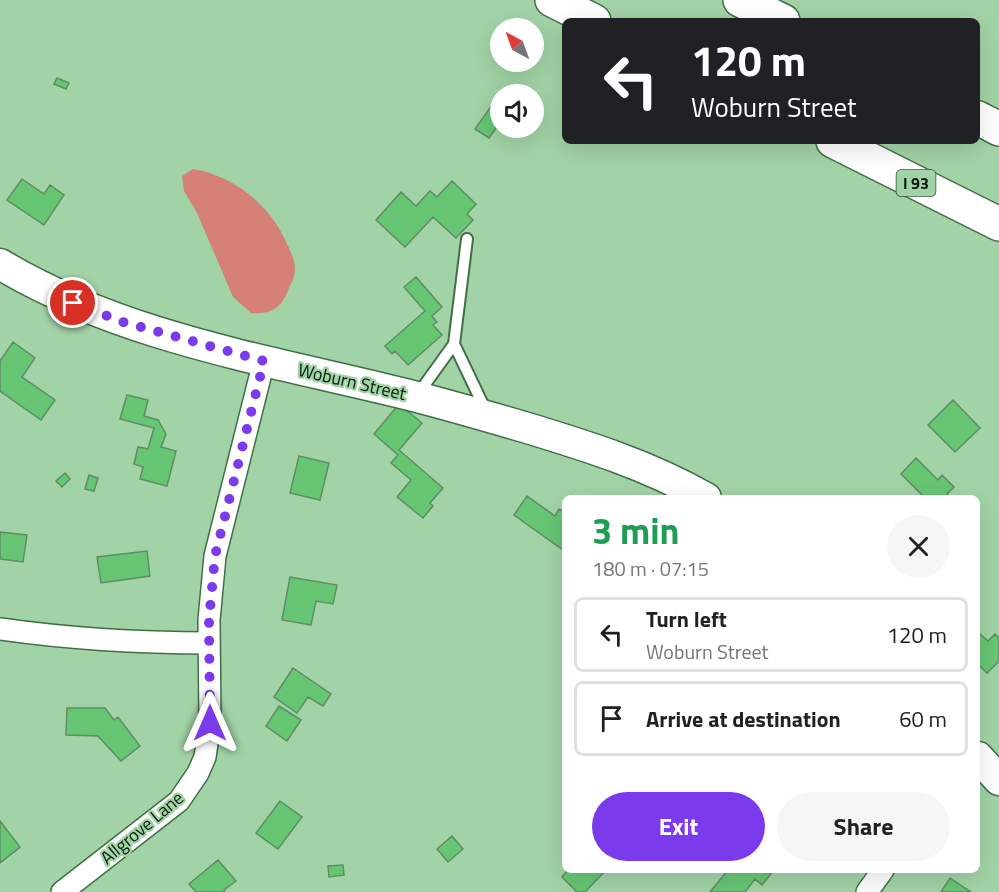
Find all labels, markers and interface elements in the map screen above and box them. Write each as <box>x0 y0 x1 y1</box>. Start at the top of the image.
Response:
north arrow <box>490 18 544 72</box>
map controls <box>490 18 544 138</box>
text: 120 m <box>691 28 806 92</box>
icon: left <box>592 42 670 120</box>
button: sound <box>490 84 544 138</box>
text: Woburn Street <box>691 86 857 127</box>
road number: I 93 <box>896 170 936 196</box>
pin <box>47 277 98 328</box>
icon: arrive <box>56 286 89 319</box>
street label: Woburn Street <box>295 356 410 407</box>
text: 3 min <box>592 503 679 558</box>
button: close <box>887 515 950 578</box>
text: 180 m · 07:15 <box>592 553 709 584</box>
text: Turn left <box>646 602 727 636</box>
icon: left <box>595 618 628 651</box>
text: 120 m <box>887 618 947 652</box>
text: Woburn Street <box>646 636 769 667</box>
position arrow <box>178 691 242 755</box>
icon: arrive <box>595 702 628 735</box>
text: Arrive at destination <box>646 702 841 736</box>
text: 60 m <box>899 702 947 736</box>
street label: Allgrove Lane <box>94 785 189 871</box>
button: Exit <box>592 792 765 861</box>
button: Share <box>777 792 950 861</box>

